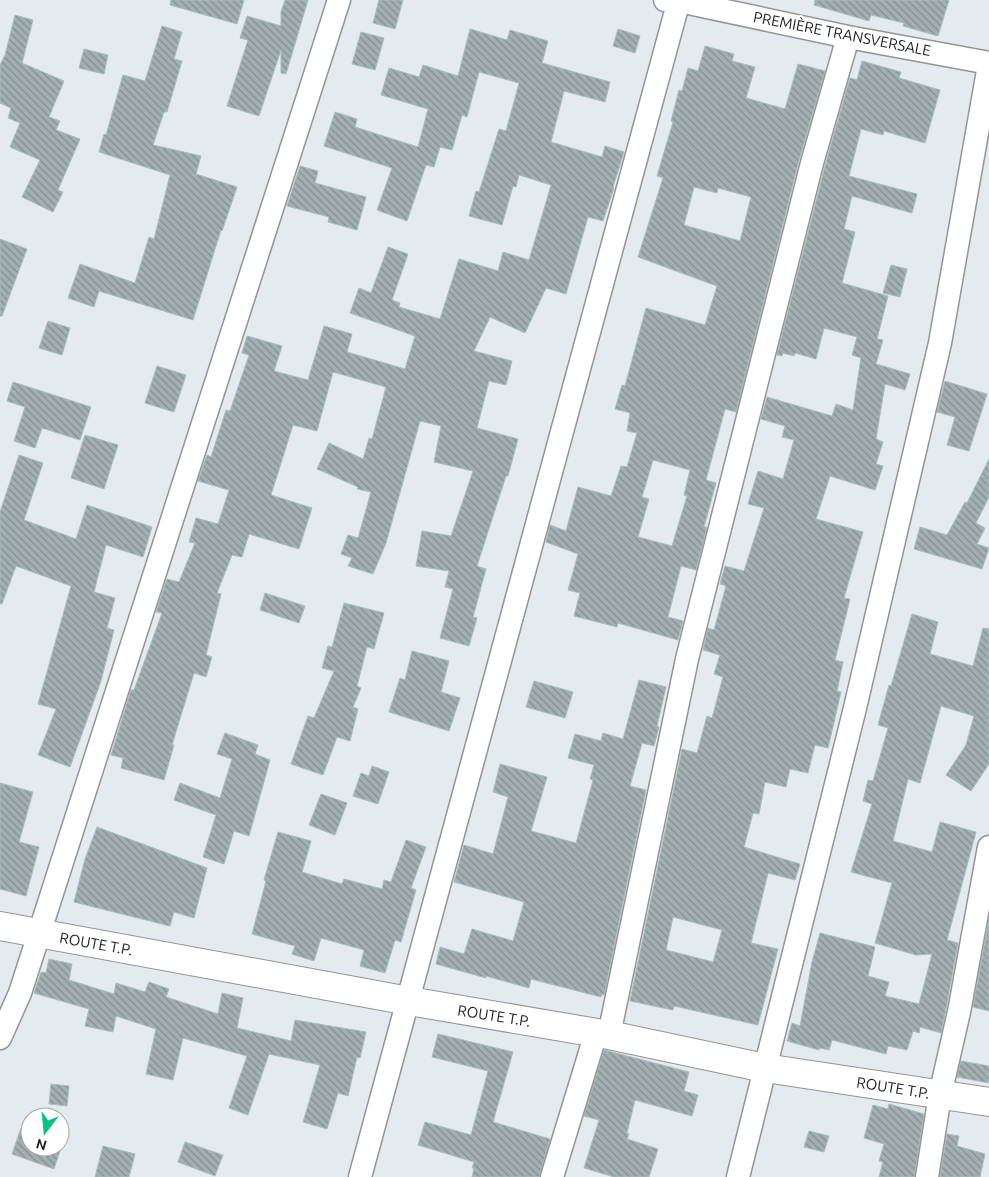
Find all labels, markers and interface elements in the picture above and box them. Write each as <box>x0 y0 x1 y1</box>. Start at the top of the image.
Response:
street label: PREMIÈRE TRANSVERSALE <box>752 8 932 59</box>
street label: ROUTE T.P. <box>58 929 134 958</box>
street label: ROUTE T.P. <box>456 1001 532 1030</box>
street label: ROUTE T.P. <box>855 1073 931 1102</box>
north arrow <box>20 1107 70 1157</box>
text: N <box>34 1135 49 1154</box>

